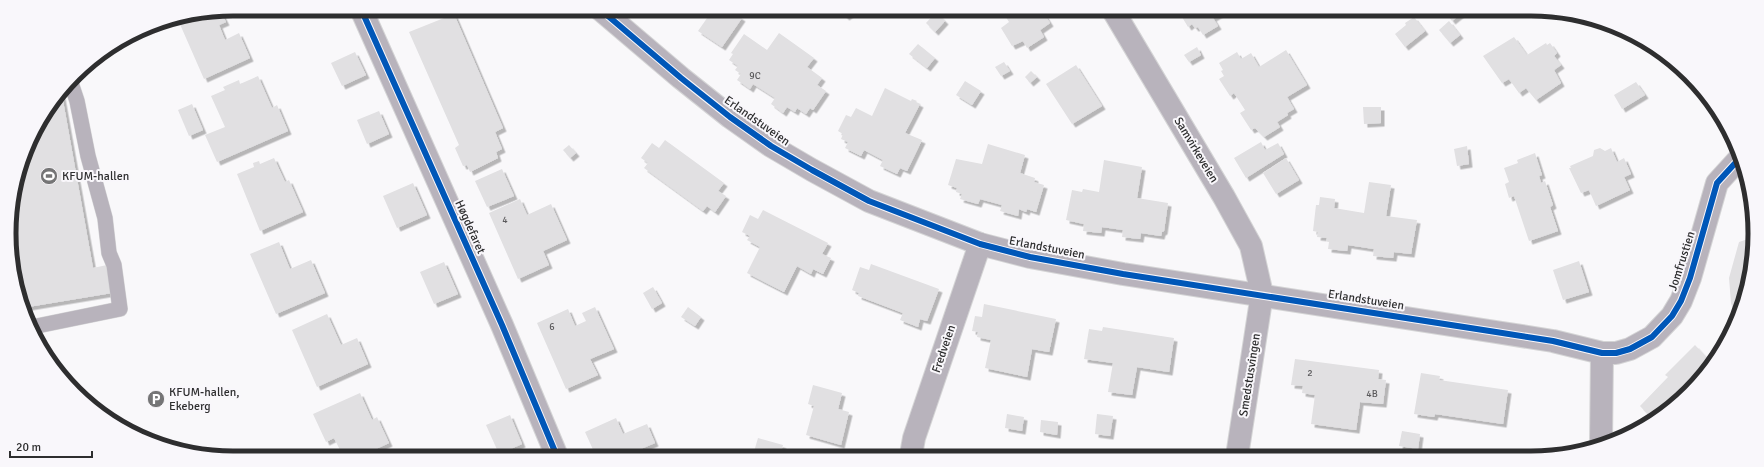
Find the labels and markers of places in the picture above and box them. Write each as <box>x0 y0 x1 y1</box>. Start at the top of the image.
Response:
sports icon: KFUM-hallen <box>39 166 59 186</box>
place label: KFUM-hallen <box>62 169 129 184</box>
place label: KFUM-hallen, Ekeberg <box>169 385 239 414</box>
parking icon: KFUM-hallen, Ekeberg <box>146 389 166 409</box>

